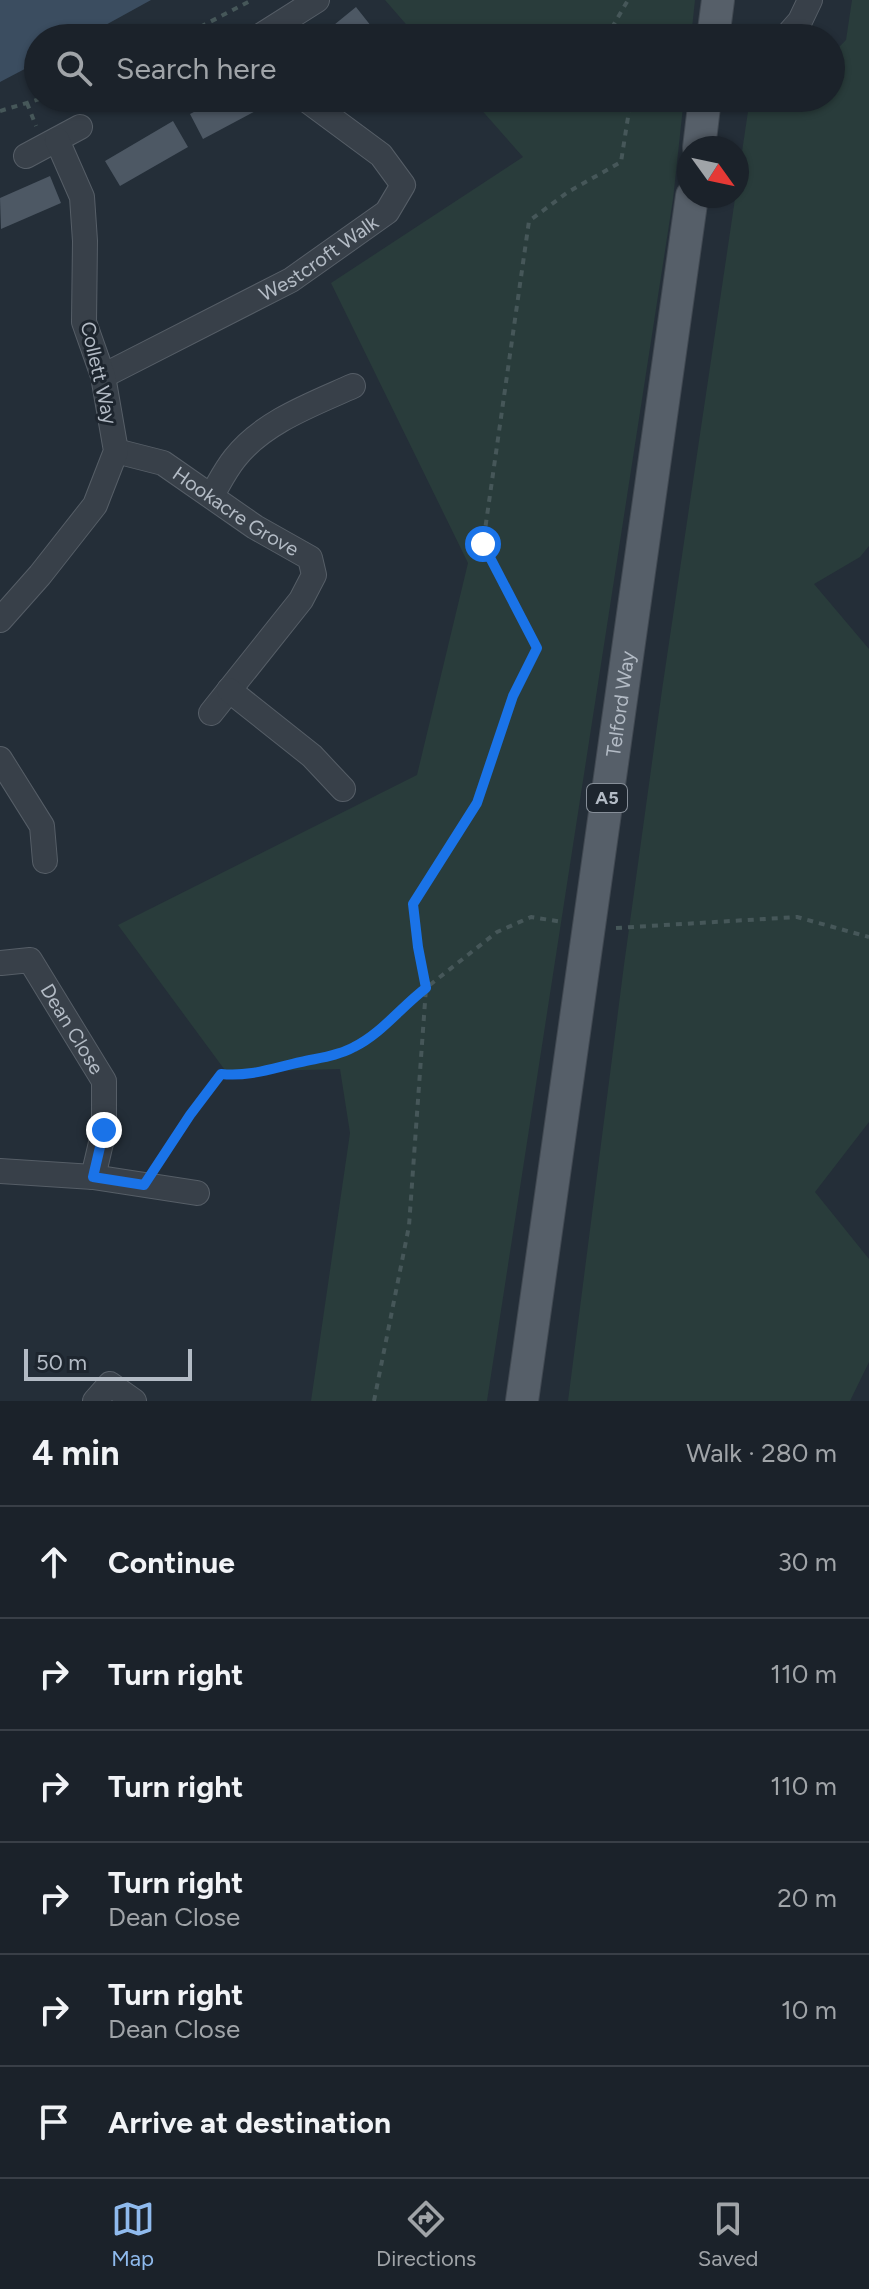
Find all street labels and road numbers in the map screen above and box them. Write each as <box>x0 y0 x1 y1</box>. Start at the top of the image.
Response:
street label: Westcroft Walk <box>255 210 383 306</box>
street label: Collett Way <box>76 319 123 427</box>
street label: Hookacre Grove <box>168 461 303 561</box>
street label: Telford Way <box>601 649 640 758</box>
road number: A5 <box>587 784 627 812</box>
street label: Dean Close <box>35 979 109 1079</box>

